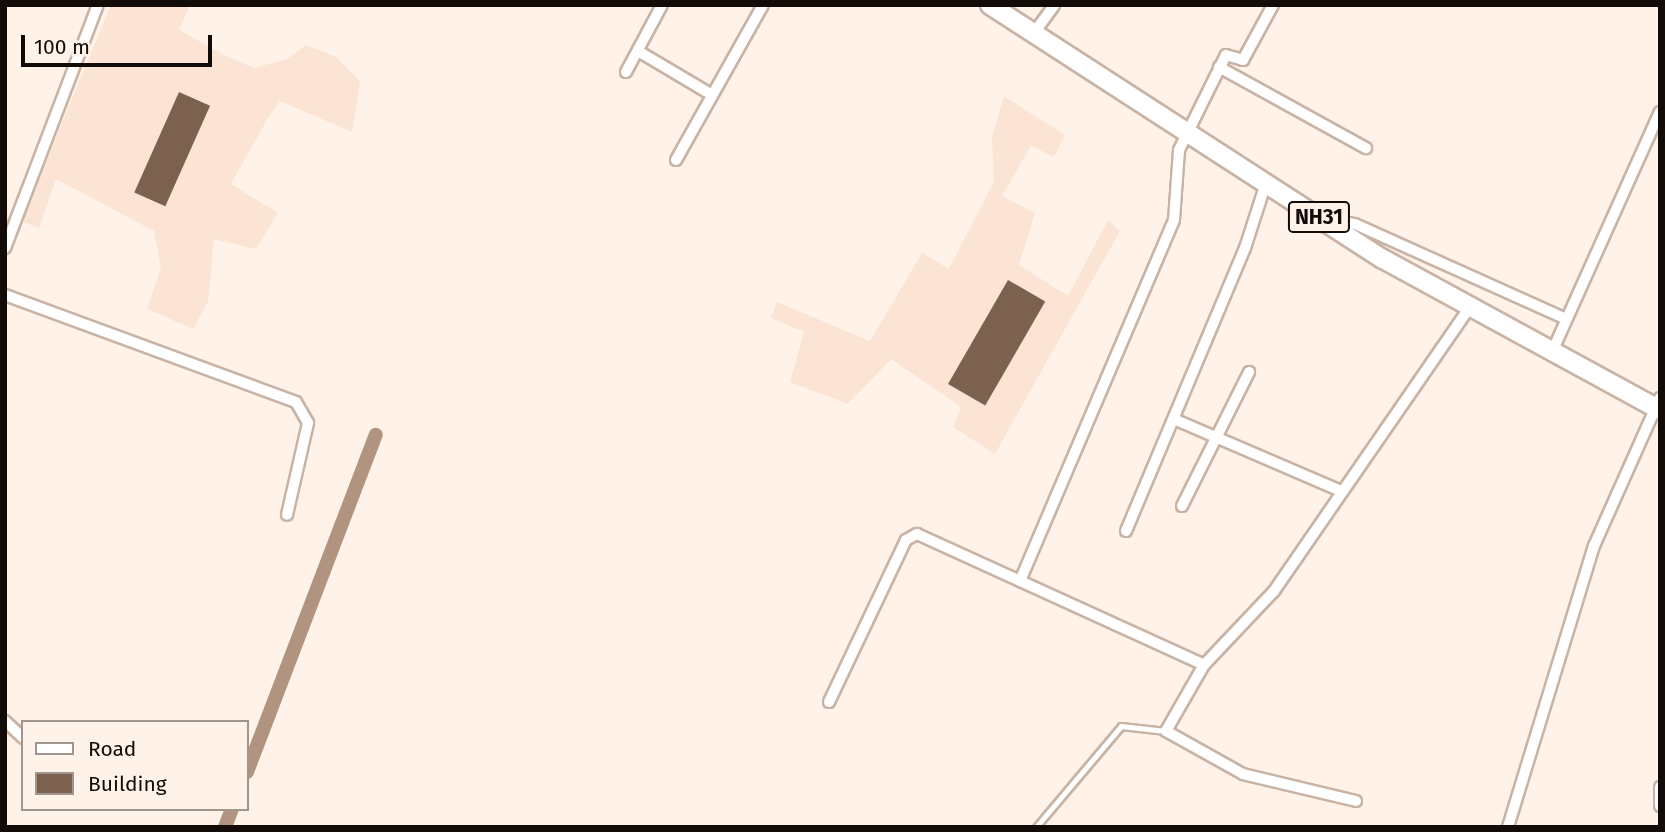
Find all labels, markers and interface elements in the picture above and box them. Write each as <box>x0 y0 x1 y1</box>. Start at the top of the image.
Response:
scale bar <box>24 21 215 65</box>
text: 100 m <box>34 34 90 60</box>
road number: NH31 <box>1288 200 1350 234</box>
legend <box>21 720 248 811</box>
text: Road <box>88 736 136 762</box>
text: Building <box>88 771 167 797</box>

